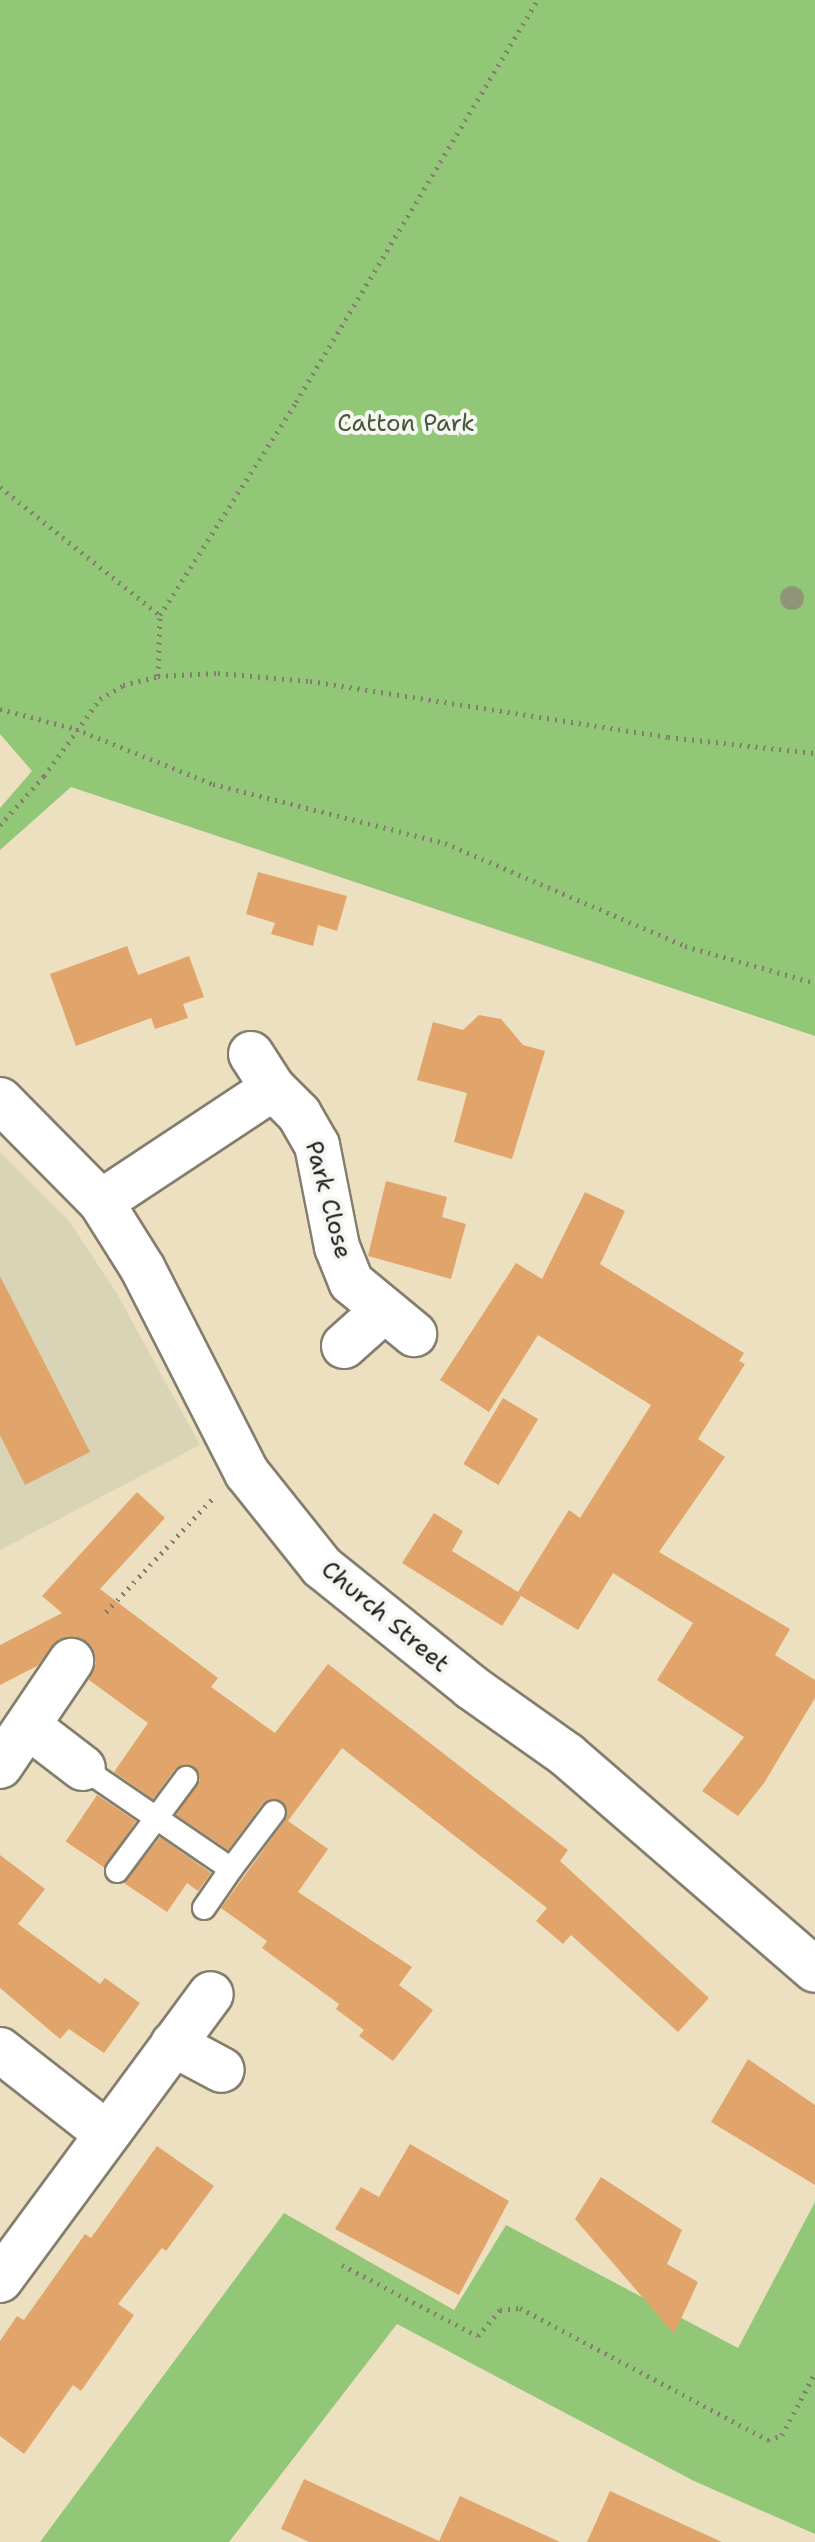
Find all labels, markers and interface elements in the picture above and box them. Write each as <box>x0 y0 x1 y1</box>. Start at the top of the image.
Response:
park label: Catton Park <box>337 410 475 438</box>
street label: Park Close <box>298 1138 358 1262</box>
street label: Church Street <box>315 1555 455 1679</box>

